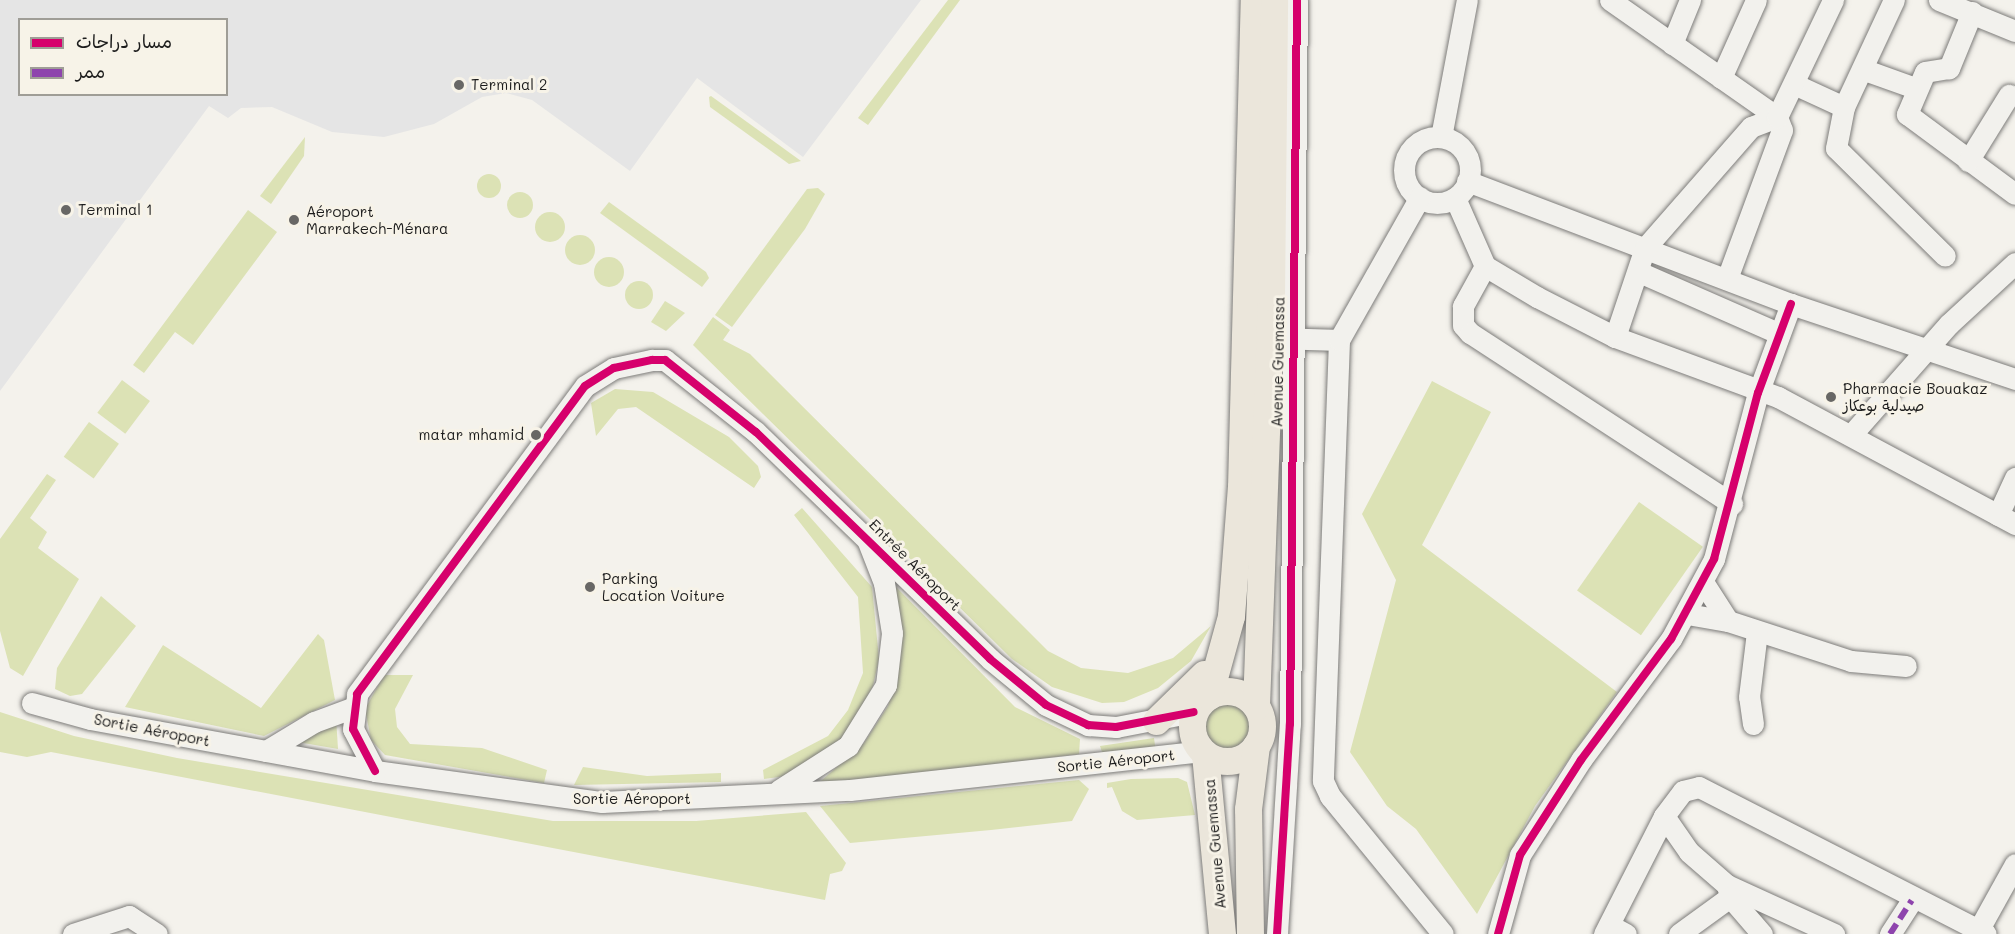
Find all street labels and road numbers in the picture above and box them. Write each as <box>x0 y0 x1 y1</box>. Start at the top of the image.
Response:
street label: Avenue Guemassa <box>1268 297 1288 427</box>
street label: Entrée Aéroport <box>865 515 965 615</box>
street label: Sortie Aéroport <box>92 710 212 750</box>
street label: Sortie Aéroport <box>1056 746 1176 776</box>
street label: Avenue Guemassa <box>1200 778 1230 910</box>
street label: Sortie Aéroport <box>573 790 691 808</box>

